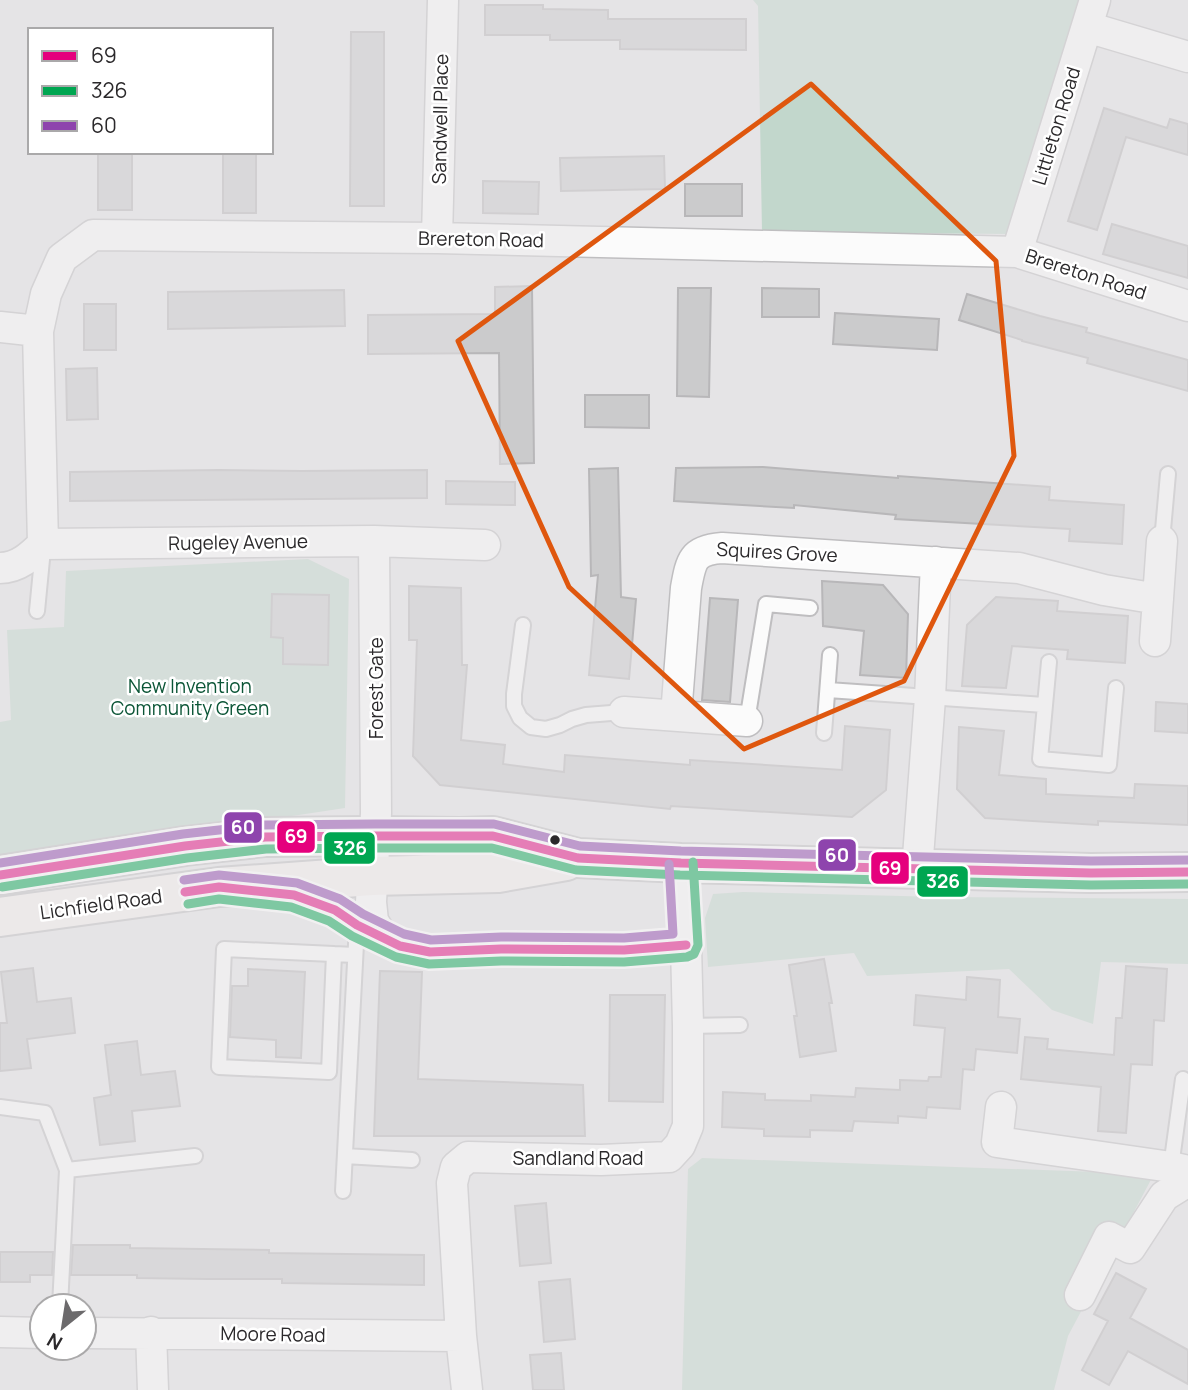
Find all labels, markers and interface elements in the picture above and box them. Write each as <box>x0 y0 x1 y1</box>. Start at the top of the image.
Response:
legend <box>28 28 273 154</box>
text: 69 <box>91 41 117 69</box>
street label: Sandwell Place <box>426 54 454 184</box>
street label: Littleton Road <box>1026 64 1086 188</box>
text: 326 <box>91 76 128 104</box>
text: 60 <box>91 111 117 139</box>
street label: Brereton Road <box>418 225 544 253</box>
street label: Brereton Road <box>1022 242 1150 306</box>
street label: Rugeley Avenue <box>168 528 308 556</box>
street label: Squires Grove <box>716 536 838 568</box>
street label: Forest Gate <box>363 637 389 739</box>
park label: New Invention Community Green <box>111 673 269 721</box>
line badge: 60 <box>223 811 263 844</box>
text: 60 <box>231 814 255 840</box>
line badge: 69 <box>276 820 316 854</box>
text: 69 <box>284 823 308 849</box>
line badge: 326 <box>323 831 376 865</box>
unlabelled marker <box>548 833 562 847</box>
text: 326 <box>333 835 367 861</box>
line badge: 60 <box>817 838 857 872</box>
text: 60 <box>825 842 849 868</box>
line badge: 69 <box>870 851 910 885</box>
text: 69 <box>878 855 902 881</box>
line badge: 326 <box>916 865 969 898</box>
text: 326 <box>926 868 960 894</box>
street label: Lichfield Road <box>38 883 164 925</box>
street label: Sandland Road <box>512 1145 644 1171</box>
north arrow <box>28 1292 98 1362</box>
street label: Moore Road <box>220 1320 326 1348</box>
text: N <box>42 1327 67 1356</box>

